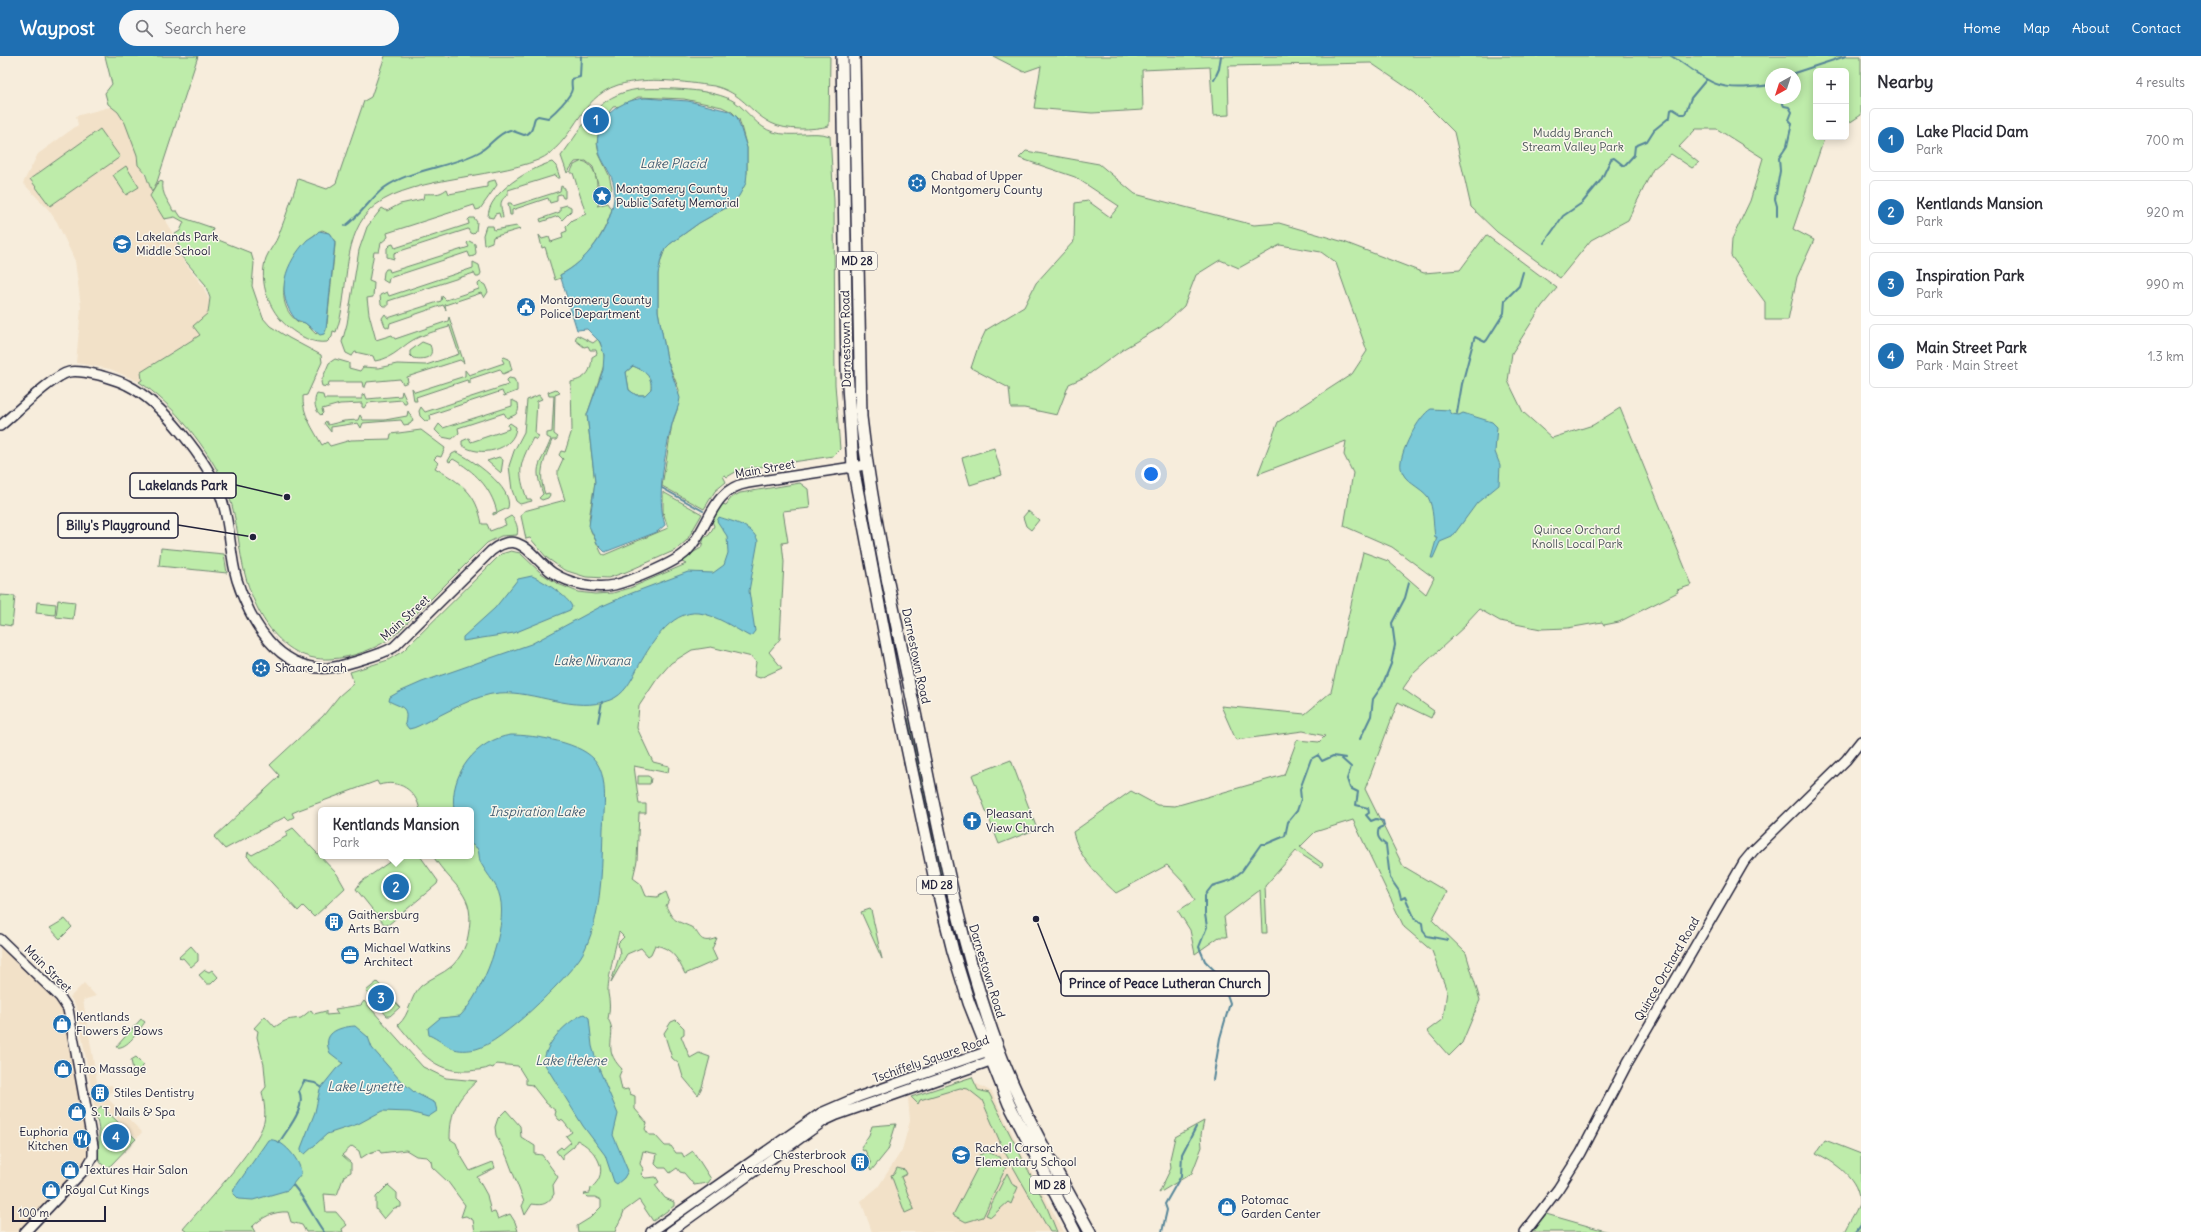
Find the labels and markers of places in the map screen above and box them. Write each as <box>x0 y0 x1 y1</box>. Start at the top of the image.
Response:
pin: 1 <box>583 105 609 135</box>
place label: Chabad of Upper Montgomery County <box>931 168 1043 197</box>
synagogue icon: Chabad of Upper Montgomery County <box>906 172 928 194</box>
place label: Montgomery County Public Safety Memorial <box>616 181 739 210</box>
place icon: Montgomery County Public Safety Memorial <box>591 185 613 207</box>
place label: Lakelands Park Middle School <box>136 229 218 258</box>
school or university icon: Lakelands Park Middle School <box>111 233 133 255</box>
place label: Montgomery County Police Department <box>540 292 652 321</box>
public building icon: Montgomery County Police Department <box>515 296 537 318</box>
callout: Lakelands Park <box>130 473 236 498</box>
callout: Billy's Playground <box>58 513 178 538</box>
synagogue icon: Shaare Torah <box>250 657 272 679</box>
place label: Shaare Torah <box>275 660 347 675</box>
place label: Pleasant View Church <box>986 806 1055 835</box>
church icon: Pleasant View Church <box>961 810 983 832</box>
pin: 2 <box>383 872 409 902</box>
place label: Gaithersburg Arts Barn <box>348 907 419 936</box>
building icon: Gaithersburg Arts Barn <box>323 911 345 933</box>
place label: Michael Watkins Architect <box>364 940 451 969</box>
office icon: Michael Watkins Architect <box>339 944 361 966</box>
callout: Prince of Peace Lutheran Church <box>1061 971 1269 996</box>
pin: 3 <box>368 983 394 1013</box>
place label: Kentlands Flowers & Bows <box>76 1009 163 1038</box>
shop icon: Kentlands Flowers & Bows <box>51 1013 73 1035</box>
shop icon: Tao Massage <box>52 1058 74 1080</box>
place label: Tao Massage <box>77 1061 146 1076</box>
building icon: Stiles Dentistry <box>89 1082 111 1104</box>
place label: Stiles Dentistry <box>114 1085 194 1100</box>
shop icon: S. T. Nails & Spa <box>66 1101 88 1123</box>
place label: S. T. Nails & Spa <box>91 1104 175 1119</box>
pin: 4 <box>103 1122 129 1152</box>
place label: Euphoria Kitchen <box>19 1124 68 1153</box>
restaurant icon: Euphoria Kitchen <box>71 1128 93 1150</box>
place label: Rachel Carson Elementary School <box>975 1140 1076 1169</box>
school or university icon: Rachel Carson Elementary School <box>950 1144 972 1166</box>
place label: Chesterbrook Academy Preschool <box>739 1147 846 1176</box>
building icon: Chesterbrook Academy Preschool <box>849 1151 871 1173</box>
shop icon: Textures Hair Salon <box>59 1159 81 1181</box>
place label: Textures Hair Salon <box>84 1162 188 1177</box>
shop icon: Royal Cut Kings <box>40 1179 62 1201</box>
place label: Royal Cut Kings <box>65 1182 149 1197</box>
place label: Potomac Garden Center <box>1241 1192 1321 1221</box>
shop icon: Potomac Garden Center <box>1216 1196 1238 1218</box>

